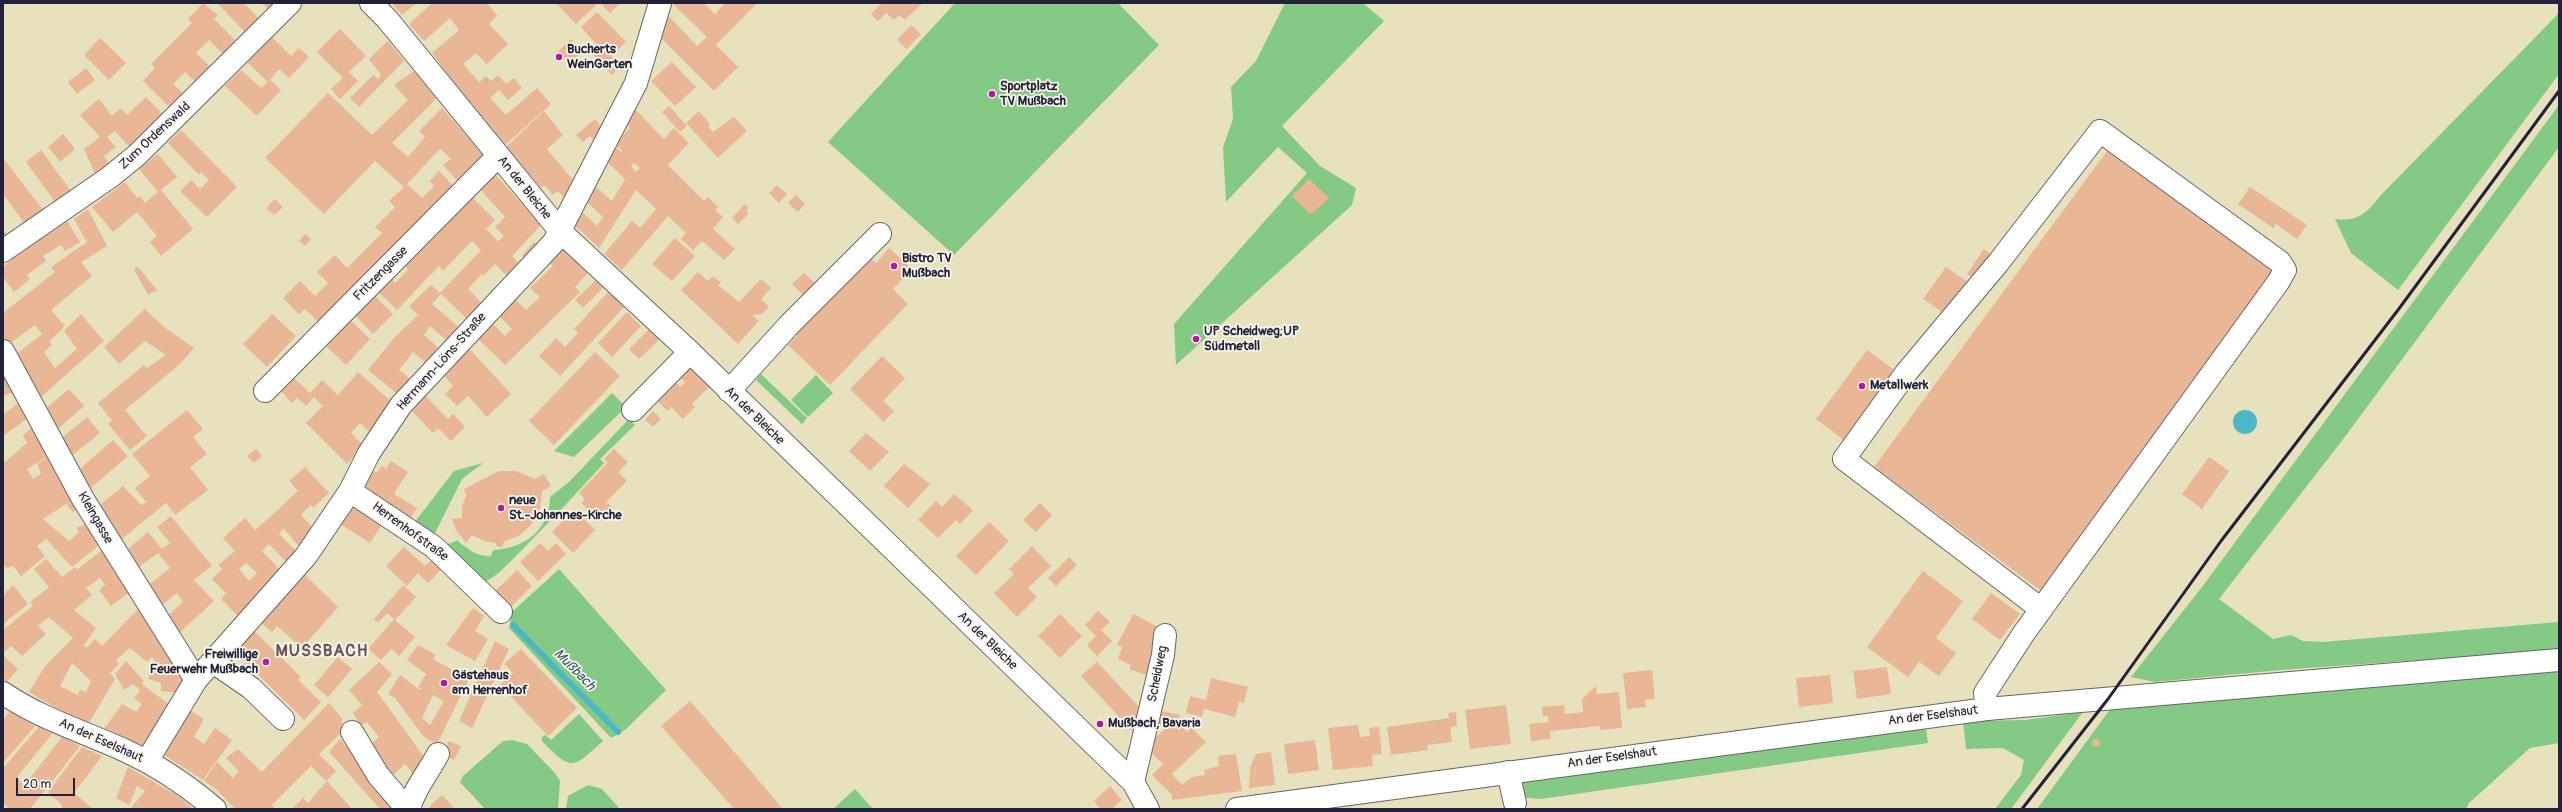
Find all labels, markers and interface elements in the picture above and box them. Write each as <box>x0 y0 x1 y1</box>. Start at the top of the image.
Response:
place label: Bucherts WeinGarten <box>567 42 632 73</box>
marker: Bucherts WeinGarten <box>554 52 564 62</box>
place label: Sportplatz TV Mußbach <box>1000 79 1066 110</box>
marker: Sportplatz TV Mußbach <box>987 89 997 99</box>
street label: Zum Ordenswald <box>116 99 194 173</box>
street label: An der Bleiche <box>494 153 554 223</box>
street label: Fritzengasse <box>350 243 412 305</box>
place label: Bistro TV Mußbach <box>902 251 952 282</box>
marker: Bistro TV Mußbach <box>889 261 899 271</box>
street label: Hermann-Löns-Straße <box>394 310 490 414</box>
place label: UP Scheidweg;UP Südmetall <box>1204 324 1299 355</box>
marker: UP Scheidweg;UP Südmetall <box>1191 334 1201 344</box>
place label: Metallwerk <box>1870 378 1928 394</box>
marker: Metallwerk <box>1857 381 1867 391</box>
street label: An der Bleiche <box>721 384 787 448</box>
street label: Kleingasse <box>74 489 116 547</box>
place label: neue St.-Johannes-Kirche <box>509 493 622 524</box>
street label: Herrenhofstraße <box>369 499 451 565</box>
marker: neue St.-Johannes-Kirche <box>496 503 506 513</box>
street label: An der Bleiche <box>954 609 1020 673</box>
district label: MUSSBACH <box>275 642 369 662</box>
street label: Scheidweg <box>1145 644 1171 704</box>
water label: Mußbach <box>550 646 598 694</box>
place label: Freiwillige Feuerwehr Mußbach <box>150 647 258 678</box>
marker: Freiwillige Feuerwehr Mußbach <box>261 657 271 667</box>
place label: Gästehaus am Herrenhof <box>452 668 527 699</box>
marker: Gästehaus am Herrenhof <box>439 678 449 688</box>
street label: An der Eselshaut <box>1887 703 1979 729</box>
street label: An der Eselshaut <box>56 715 146 767</box>
place label: Mußbach, Bavaria <box>1108 716 1201 732</box>
marker: Mußbach, Bavaria <box>1095 719 1105 729</box>
street label: An der Eselshaut <box>1566 744 1658 772</box>
scale bar <box>18 770 77 796</box>
text: 20 m <box>23 777 51 792</box>

